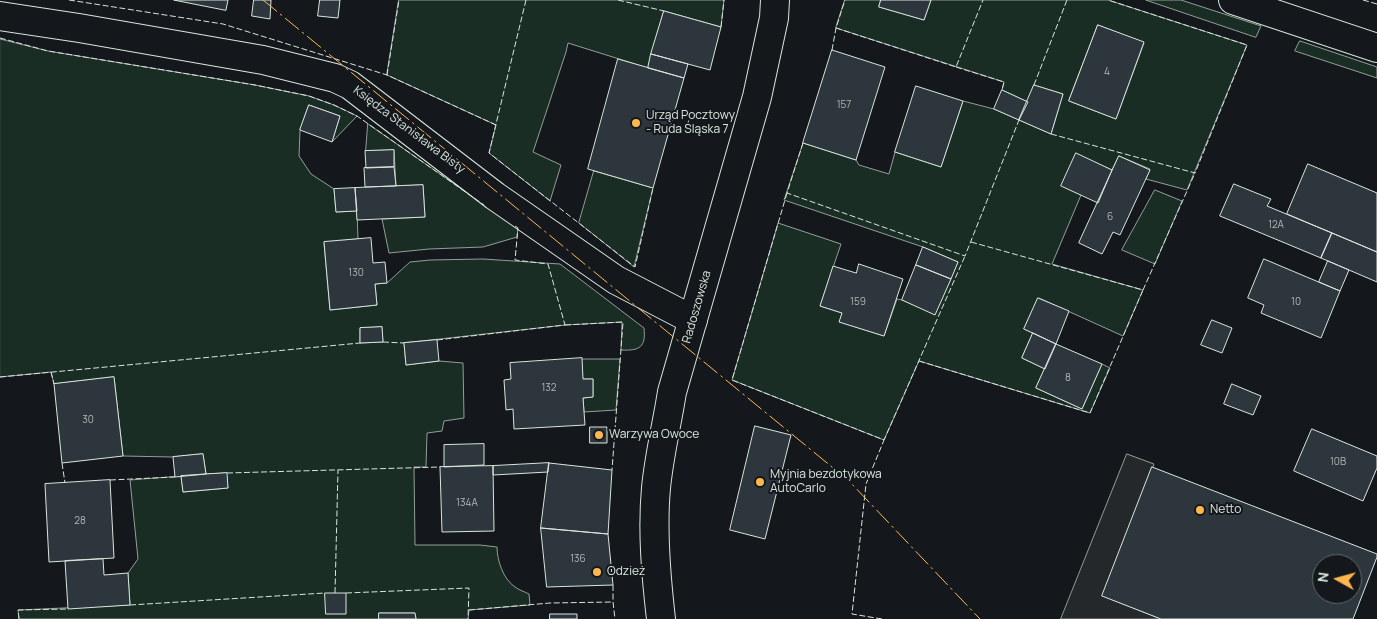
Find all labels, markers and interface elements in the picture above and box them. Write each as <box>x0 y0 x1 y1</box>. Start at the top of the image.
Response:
house number: 4 <box>1104 66 1110 78</box>
street label: Księdza Stanisława Bisty <box>350 83 468 177</box>
house number: 157 <box>837 99 851 111</box>
place label: Urząd Pocztowy - Ruda Śląska 7 <box>646 109 735 137</box>
marker: Urząd Pocztowy - Ruda Śląska 7 <box>630 117 642 129</box>
house number: 6 <box>1107 211 1113 223</box>
house number: 12A <box>1268 219 1284 231</box>
house number: 130 <box>348 267 364 279</box>
street label: Radoszowska <box>680 269 714 345</box>
house number: 159 <box>850 296 866 308</box>
house number: 10 <box>1291 296 1301 308</box>
house number: 8 <box>1065 372 1071 384</box>
house number: 132 <box>541 382 557 394</box>
house number: 30 <box>82 414 94 426</box>
place label: Warzywa Owoce <box>609 428 699 442</box>
marker: Warzywa Owoce <box>593 429 605 441</box>
house number: 10B <box>1330 456 1346 468</box>
place label: Myjnia bezdotykowa AutoCarlo <box>770 468 882 496</box>
marker: Myjnia bezdotykowa AutoCarlo <box>754 476 766 488</box>
house number: 134A <box>456 497 478 509</box>
place label: Netto <box>1210 503 1241 517</box>
marker: Netto <box>1194 504 1206 516</box>
house number: 28 <box>74 515 86 527</box>
house number: 136 <box>570 553 586 565</box>
north arrow <box>1312 554 1362 604</box>
place label: Odzież <box>607 565 645 579</box>
marker: Odzież <box>591 566 603 578</box>
text: N <box>1313 571 1333 583</box>

